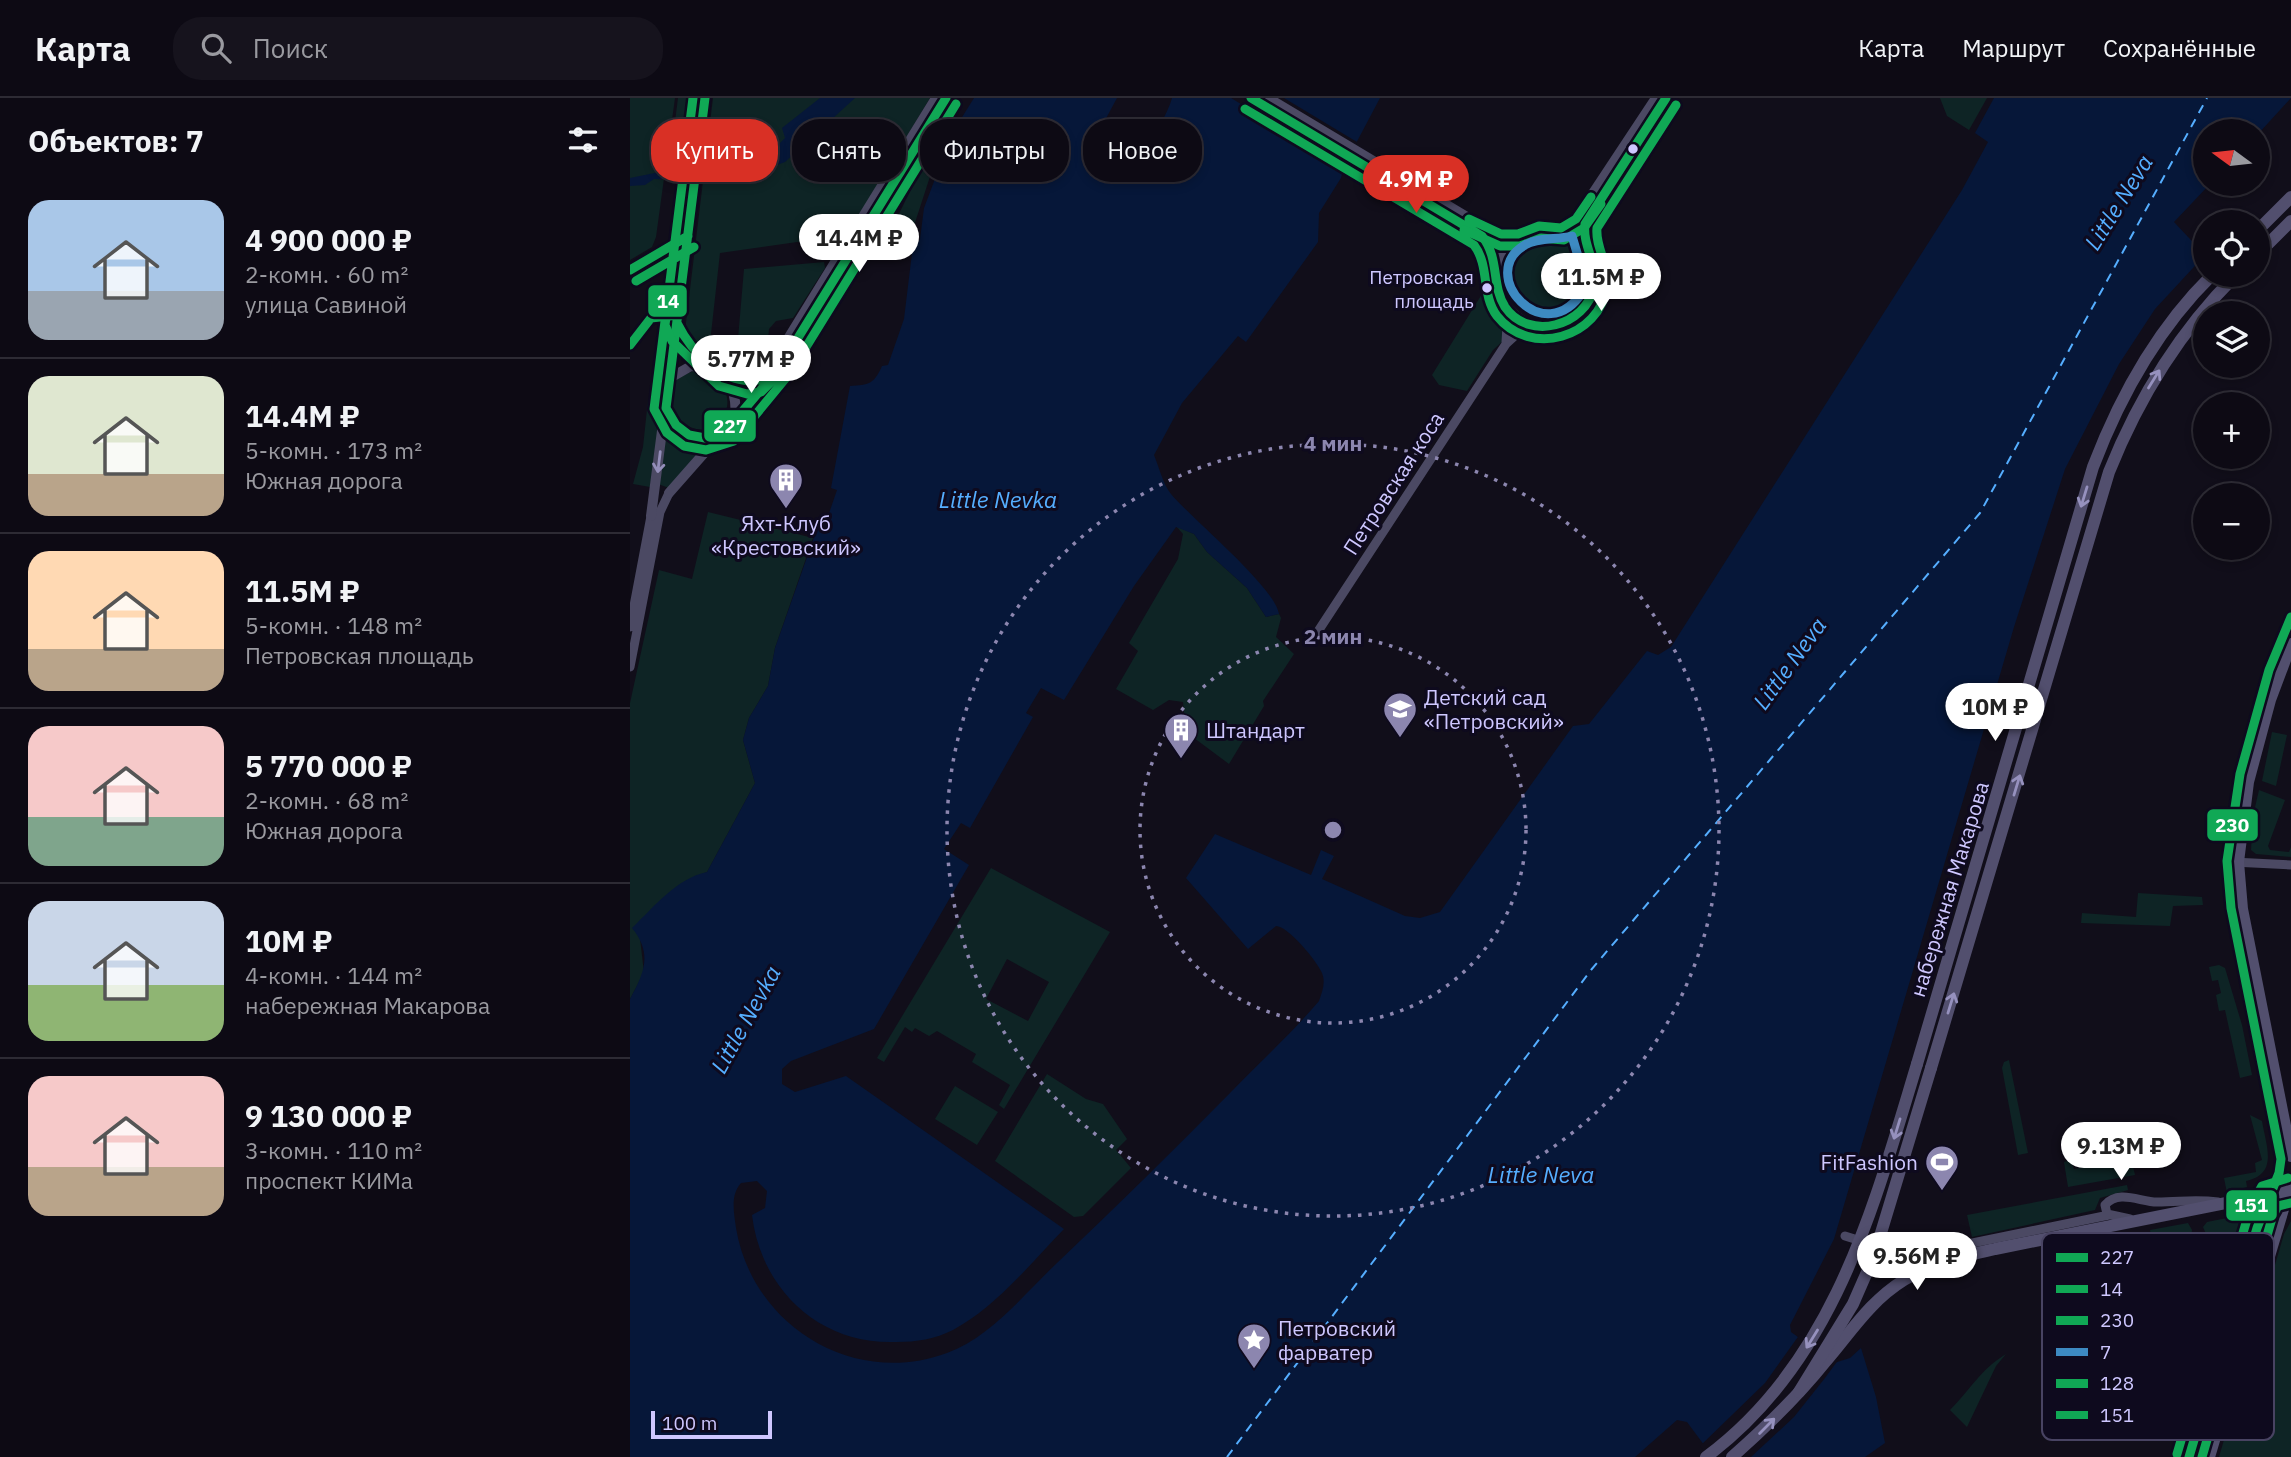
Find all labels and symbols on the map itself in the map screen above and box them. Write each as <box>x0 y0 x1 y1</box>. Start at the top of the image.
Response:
north arrow <box>2193 119 2270 196</box>
unlabelled marker <box>1626 142 1640 156</box>
water label: Little Neva <box>2077 149 2159 255</box>
pin: 4.9M ₽ <box>1359 156 1473 215</box>
pin: 14.4M ₽ <box>794 214 924 274</box>
pin: 11.5M ₽ <box>1536 254 1666 313</box>
place label: Петровская площадь <box>1369 265 1474 313</box>
marker: Петровская площадь <box>1480 281 1494 295</box>
line badge: 14 <box>647 284 688 318</box>
text: 14 <box>657 289 679 313</box>
pin: 5.77M ₽ <box>686 336 816 395</box>
one-way arrow <box>2147 369 2161 389</box>
street label: Петровская коса <box>1336 406 1450 560</box>
line badge: 227 <box>703 409 757 443</box>
text: 227 <box>713 414 747 438</box>
text: 4 мин <box>1304 429 1362 457</box>
one-way arrow <box>652 450 665 473</box>
building icon: Яхт-Клуб «Крестовский» <box>767 461 805 510</box>
water label: Little Nevka <box>939 484 1057 514</box>
one-way arrow <box>2077 486 2090 508</box>
place label: Яхт-Клуб «Крестовский» <box>711 509 861 561</box>
water label: Little Neva <box>1745 611 1833 715</box>
text: 2 мин <box>1304 622 1362 650</box>
place label: Детский сад «Петровский» <box>1424 683 1564 735</box>
pin: 10M ₽ <box>1946 684 2044 743</box>
school or university icon: Детский сад «Петровский» <box>1381 690 1419 739</box>
building icon: Штандарт <box>1162 711 1200 760</box>
place label: Штандарт <box>1206 716 1305 744</box>
one-way arrow <box>2012 774 2025 796</box>
street label: набережная Макарова <box>1903 778 1995 1000</box>
line badge: 230 <box>2206 808 2259 842</box>
text: 230 <box>2215 813 2249 837</box>
centre of rings <box>1321 818 1345 842</box>
water label: Little Nevka <box>703 960 787 1078</box>
one-way arrow <box>1946 992 1958 1014</box>
one-way arrow <box>1890 1118 1903 1140</box>
pin: 9.13M ₽ <box>2056 1122 2186 1182</box>
sports icon: FitFashion <box>1923 1143 1961 1192</box>
place label: FitFashion <box>1820 1148 1918 1176</box>
water label: Little Neva <box>1488 1159 1594 1189</box>
line badge: 151 <box>2225 1189 2278 1222</box>
text: 151 <box>2234 1193 2269 1217</box>
pin: 9.56M ₽ <box>1852 1232 1982 1292</box>
legend <box>2042 1233 2274 1440</box>
text: 227 <box>2100 1245 2134 1269</box>
text: 14 <box>2100 1277 2123 1301</box>
text: 230 <box>2100 1308 2134 1332</box>
place label: Петровский фарватер <box>1278 1314 1396 1366</box>
place icon: Петровский фарватер <box>1235 1321 1273 1370</box>
one-way arrow <box>1805 1329 1819 1349</box>
text: 7 <box>2100 1340 2111 1364</box>
text: 128 <box>2100 1371 2134 1395</box>
text: 151 <box>2100 1403 2134 1427</box>
scale bar <box>651 1408 772 1440</box>
one-way arrow <box>1758 1417 1775 1434</box>

